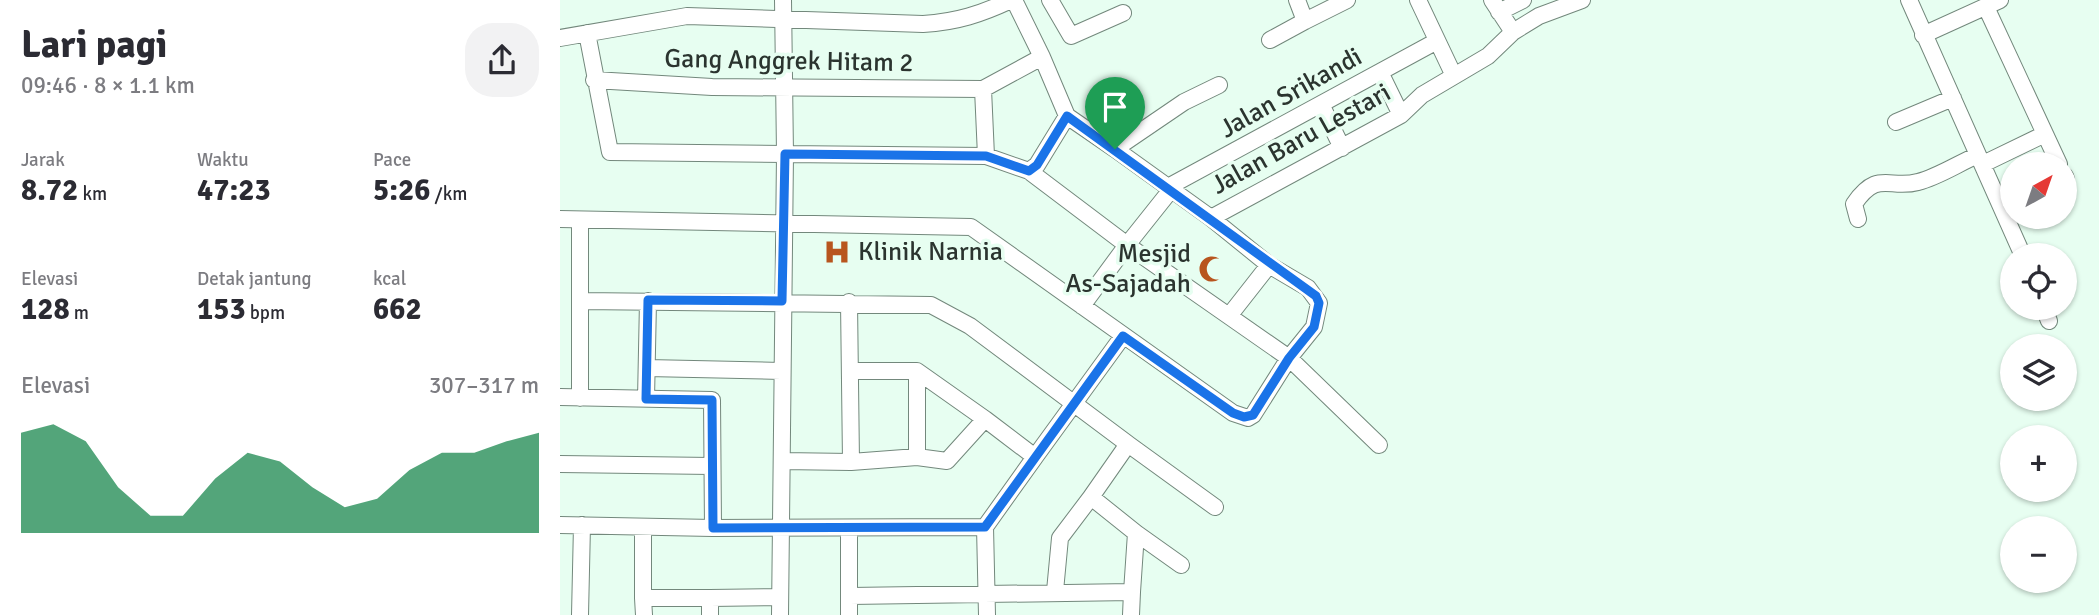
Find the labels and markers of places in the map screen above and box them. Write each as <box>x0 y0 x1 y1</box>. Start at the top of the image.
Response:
pin <box>1085 77 1145 149</box>
place label: Klinik Narnia <box>858 236 1003 268</box>
hospital icon: Klinik Narnia <box>822 237 852 267</box>
place label: Mesjid As-Sajadah <box>1066 238 1191 300</box>
mosque icon: Mesjid As-Sajadah <box>1197 254 1227 284</box>

